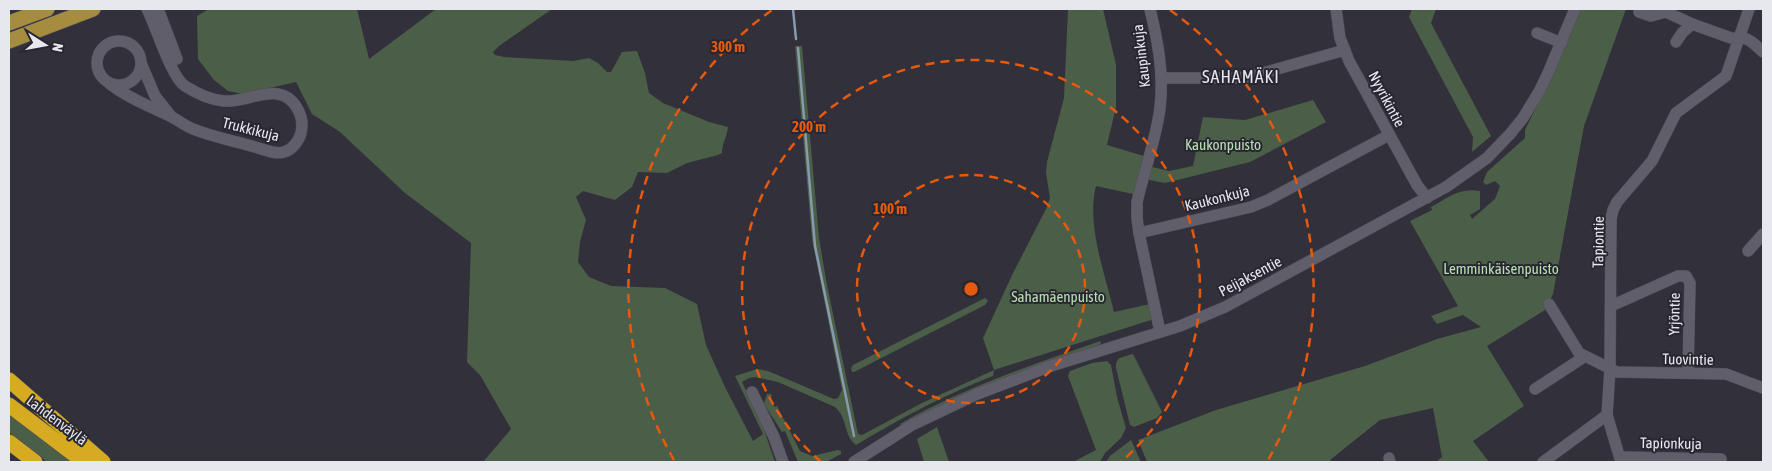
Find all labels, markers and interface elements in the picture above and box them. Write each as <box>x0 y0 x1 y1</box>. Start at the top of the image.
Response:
north arrow <box>20 20 70 70</box>
street label: Kaupinkuja <box>1129 23 1153 88</box>
text: 300 m <box>711 38 745 55</box>
text: N <box>49 42 66 53</box>
district label: SAHAMÄKI <box>1202 66 1280 87</box>
street label: Nyyrikintie <box>1365 68 1409 130</box>
street label: Trukkikuja <box>221 114 281 144</box>
text: 200 m <box>792 118 826 135</box>
park label: Kaukonpuisto <box>1185 136 1261 153</box>
street label: Kaukonkuja <box>1183 182 1251 214</box>
text: 100 m <box>873 200 907 217</box>
street label: Tapiontie <box>1589 216 1607 268</box>
street label: Peijaksentie <box>1216 252 1284 300</box>
park label: Lemminkäisenpuisto <box>1443 260 1559 277</box>
centre of rings <box>962 280 980 298</box>
park label: Sahamäenpuisto <box>1011 288 1105 305</box>
street label: Yrjöntie <box>1665 292 1683 336</box>
street label: Tuovintie <box>1662 350 1714 368</box>
street label: Lahdenväylä <box>23 392 91 448</box>
street label: Tapionkuja <box>1640 434 1702 452</box>

